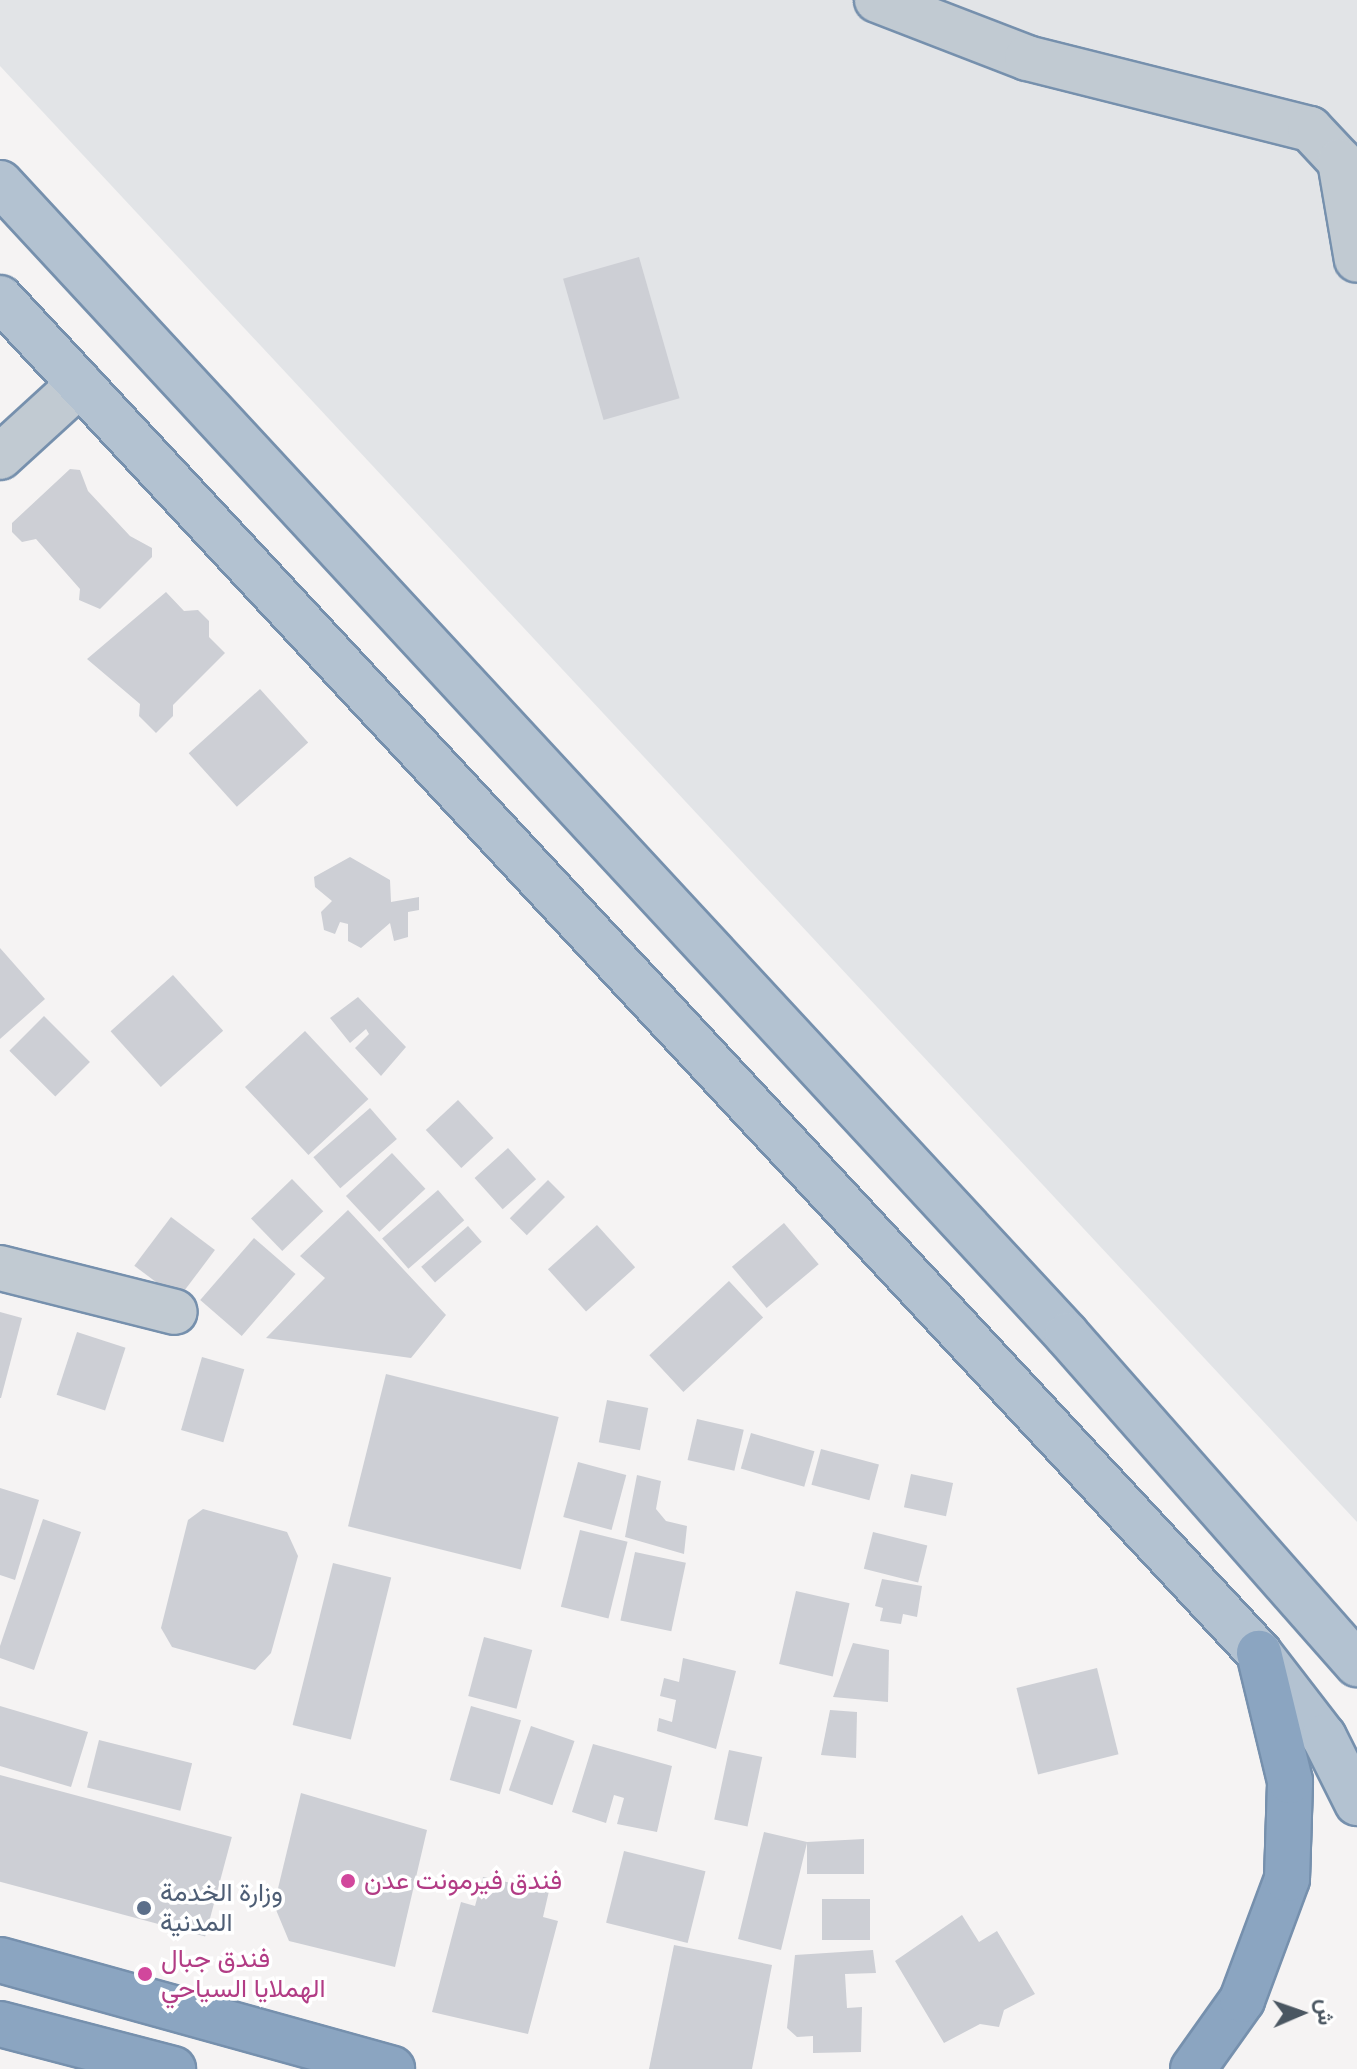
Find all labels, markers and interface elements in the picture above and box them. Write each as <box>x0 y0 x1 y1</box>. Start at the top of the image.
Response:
place label: فندق فيرمونت عدن <box>364 1865 562 1897</box>
marker: فندق فيرمونت عدن <box>339 1872 357 1890</box>
place label: وزارة الخدمة المدنية <box>160 1877 283 1938</box>
marker: وزارة الخدمة المدنية <box>135 1899 153 1917</box>
place label: فندق جبال الهملايا السياحي <box>161 1943 326 2004</box>
marker: فندق جبال الهملايا السياحي <box>136 1965 154 1983</box>
north arrow <box>1261 1973 1341 2053</box>
text: ش <box>1310 1998 1340 2026</box>

